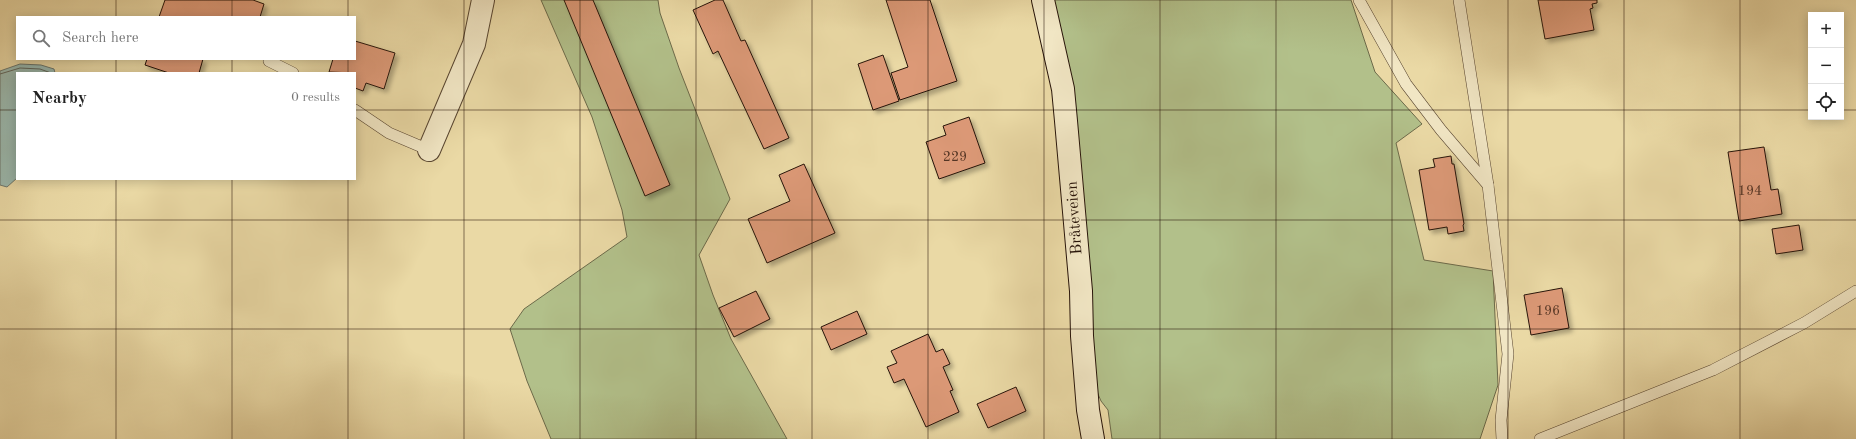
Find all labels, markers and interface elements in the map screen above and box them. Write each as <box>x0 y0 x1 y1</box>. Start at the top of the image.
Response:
map controls <box>1808 12 1844 120</box>
button: + <box>1808 12 1844 48</box>
search box <box>16 16 356 60</box>
icon: search <box>30 27 52 49</box>
text: Search here <box>62 31 139 46</box>
button: − <box>1808 48 1844 84</box>
button: locate <box>1808 84 1844 120</box>
text: Nearby <box>32 90 87 107</box>
text: 0 results <box>291 91 340 104</box>
house number: 229 <box>943 150 967 164</box>
street label: Bråteveien <box>1064 180 1086 255</box>
house number: 194 <box>1738 184 1762 198</box>
house number: 196 <box>1536 304 1560 318</box>

